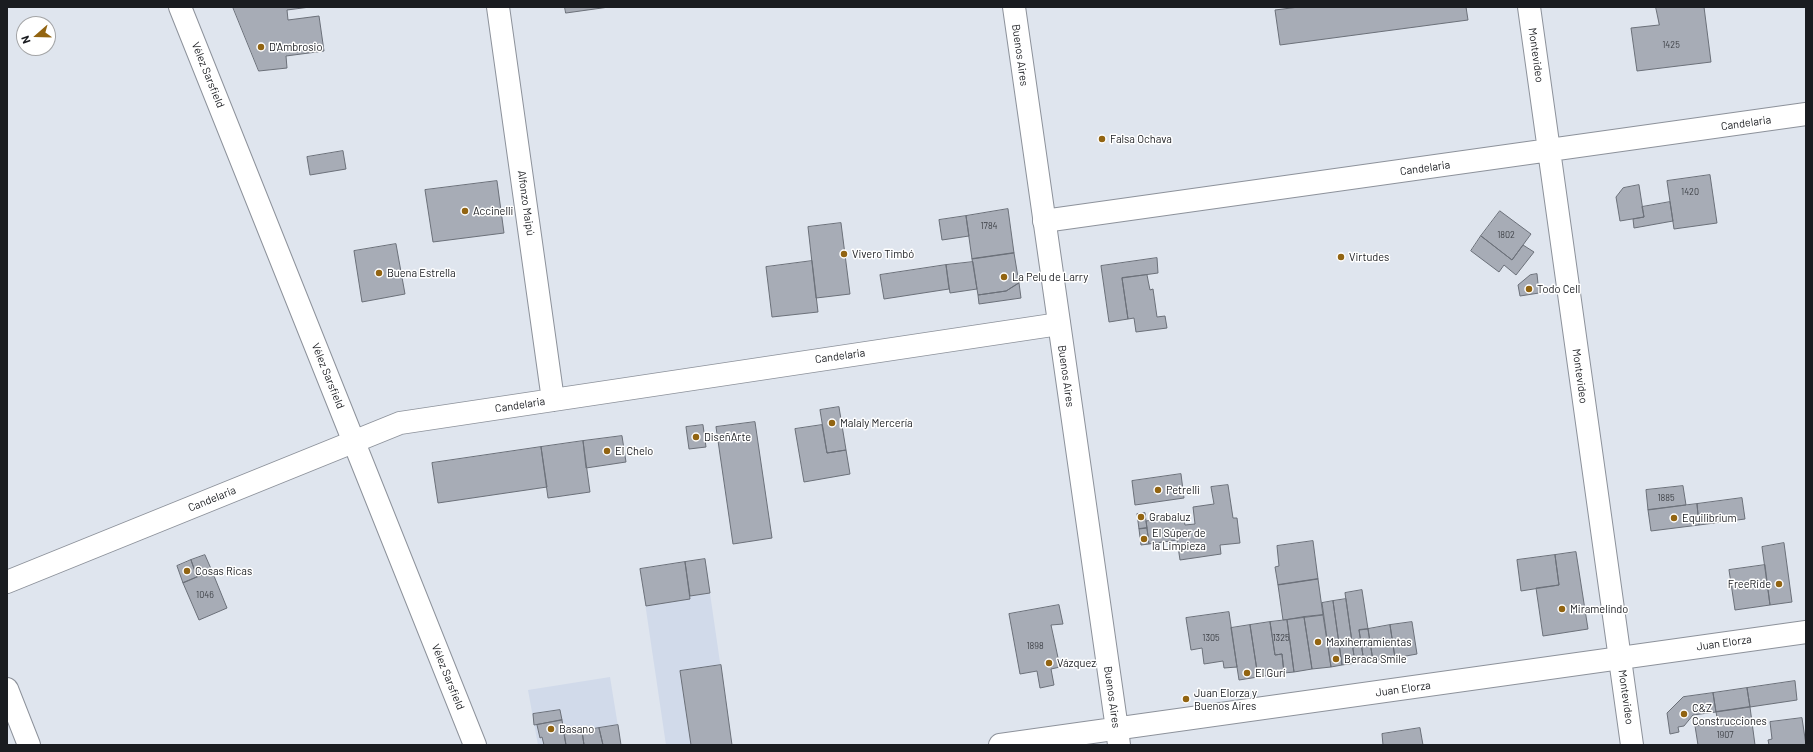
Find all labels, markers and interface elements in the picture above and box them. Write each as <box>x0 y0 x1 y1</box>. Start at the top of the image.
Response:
north arrow <box>16 16 56 56</box>
street label: Buenos Aires <box>1009 23 1031 87</box>
street label: Montevideo <box>1526 27 1546 83</box>
text: N <box>18 34 33 46</box>
street label: Vélez Sarsfield <box>189 40 227 110</box>
place label: D'Ambrosio <box>269 40 322 54</box>
house number: 1425 <box>1662 40 1680 50</box>
marker: D'Ambrosio <box>256 42 266 52</box>
street label: Candelaria <box>1720 113 1772 133</box>
place label: Falsa Ochava <box>1110 132 1172 146</box>
marker: Falsa Ochava <box>1097 134 1107 144</box>
street label: Candelaria <box>1399 158 1451 178</box>
street label: Alfonzo Maipú <box>515 169 537 237</box>
house number: 1420 <box>1681 187 1699 197</box>
place label: Accinelli <box>473 204 513 218</box>
marker: Accinelli <box>460 206 470 216</box>
house number: 1784 <box>980 221 998 231</box>
house number: 1802 <box>1497 230 1515 240</box>
place label: Vivero Timbó <box>852 247 914 261</box>
marker: Vivero Timbó <box>839 249 849 259</box>
place label: Virtudes <box>1349 250 1389 264</box>
marker: Virtudes <box>1336 252 1346 262</box>
place label: Buena Estrella <box>387 266 456 280</box>
marker: Buena Estrella <box>374 268 384 278</box>
place label: La Pelu de Larry <box>1012 270 1088 284</box>
marker: La Pelu de Larry <box>999 272 1009 282</box>
place label: Todo Cell <box>1537 282 1580 296</box>
marker: Todo Cell <box>1524 284 1534 294</box>
street label: Vélez Sarsfield <box>309 341 347 411</box>
street label: Buenos Aires <box>1055 344 1077 408</box>
street label: Candelaria <box>814 346 866 366</box>
street label: Montevideo <box>1570 348 1590 404</box>
street label: Candelaria <box>494 395 546 415</box>
place label: Malaly Mercería <box>840 416 913 430</box>
marker: Malaly Mercería <box>827 418 837 428</box>
place label: DiseñArte <box>704 430 751 444</box>
marker: DiseñArte <box>691 432 701 442</box>
place label: El Chelo <box>615 444 653 458</box>
marker: El Chelo <box>602 446 612 456</box>
street label: Candelaria <box>186 483 238 515</box>
place label: Petrelli <box>1166 483 1200 497</box>
marker: Petrelli <box>1153 485 1163 495</box>
house number: 1885 <box>1657 493 1675 503</box>
place label: Grabaluz <box>1149 510 1190 524</box>
place label: Equilibrium <box>1682 511 1737 525</box>
marker: Grabaluz <box>1136 512 1146 522</box>
marker: Equilibrium <box>1669 513 1679 523</box>
place label: El Súper de la Limpieza <box>1152 526 1206 552</box>
marker: El Súper de la Limpieza <box>1139 534 1149 544</box>
place label: Cosas Ricas <box>195 564 252 578</box>
marker: Cosas Ricas <box>182 566 192 576</box>
place label: FreeRide <box>1728 577 1771 591</box>
marker: FreeRide <box>1774 579 1784 589</box>
house number: 1046 <box>196 590 214 600</box>
place label: Miramelindo <box>1570 602 1628 616</box>
marker: Miramelindo <box>1557 604 1567 614</box>
house number: 1305 <box>1202 633 1220 643</box>
house number: 1325 <box>1272 633 1290 643</box>
street label: Juan Elorza <box>1695 633 1753 653</box>
place label: Maxiherramientas <box>1326 635 1411 649</box>
marker: Maxiherramientas <box>1313 637 1323 647</box>
house number: 1898 <box>1026 641 1044 651</box>
street label: Vélez Sarsfield <box>429 642 467 712</box>
place label: Beraca Smile <box>1344 652 1407 666</box>
marker: Beraca Smile <box>1331 654 1341 664</box>
place label: Vázquez <box>1057 656 1096 670</box>
marker: Vázquez <box>1044 658 1054 668</box>
street label: Buenos Aires <box>1101 665 1123 729</box>
place label: El Gurí <box>1255 666 1285 680</box>
marker: El Gurí <box>1242 668 1252 678</box>
street label: Montevideo <box>1616 669 1636 725</box>
street label: Juan Elorza <box>1374 679 1432 699</box>
place label: Juan Elorza y Buenos Aires <box>1194 686 1257 712</box>
marker: Juan Elorza y Buenos Aires <box>1181 694 1191 704</box>
place label: C&Z Construcciones <box>1692 701 1767 727</box>
marker: C&Z Construcciones <box>1679 709 1689 719</box>
place label: Basano <box>559 722 594 736</box>
marker: Basano <box>546 724 556 734</box>
house number: 1907 <box>1716 730 1734 740</box>

